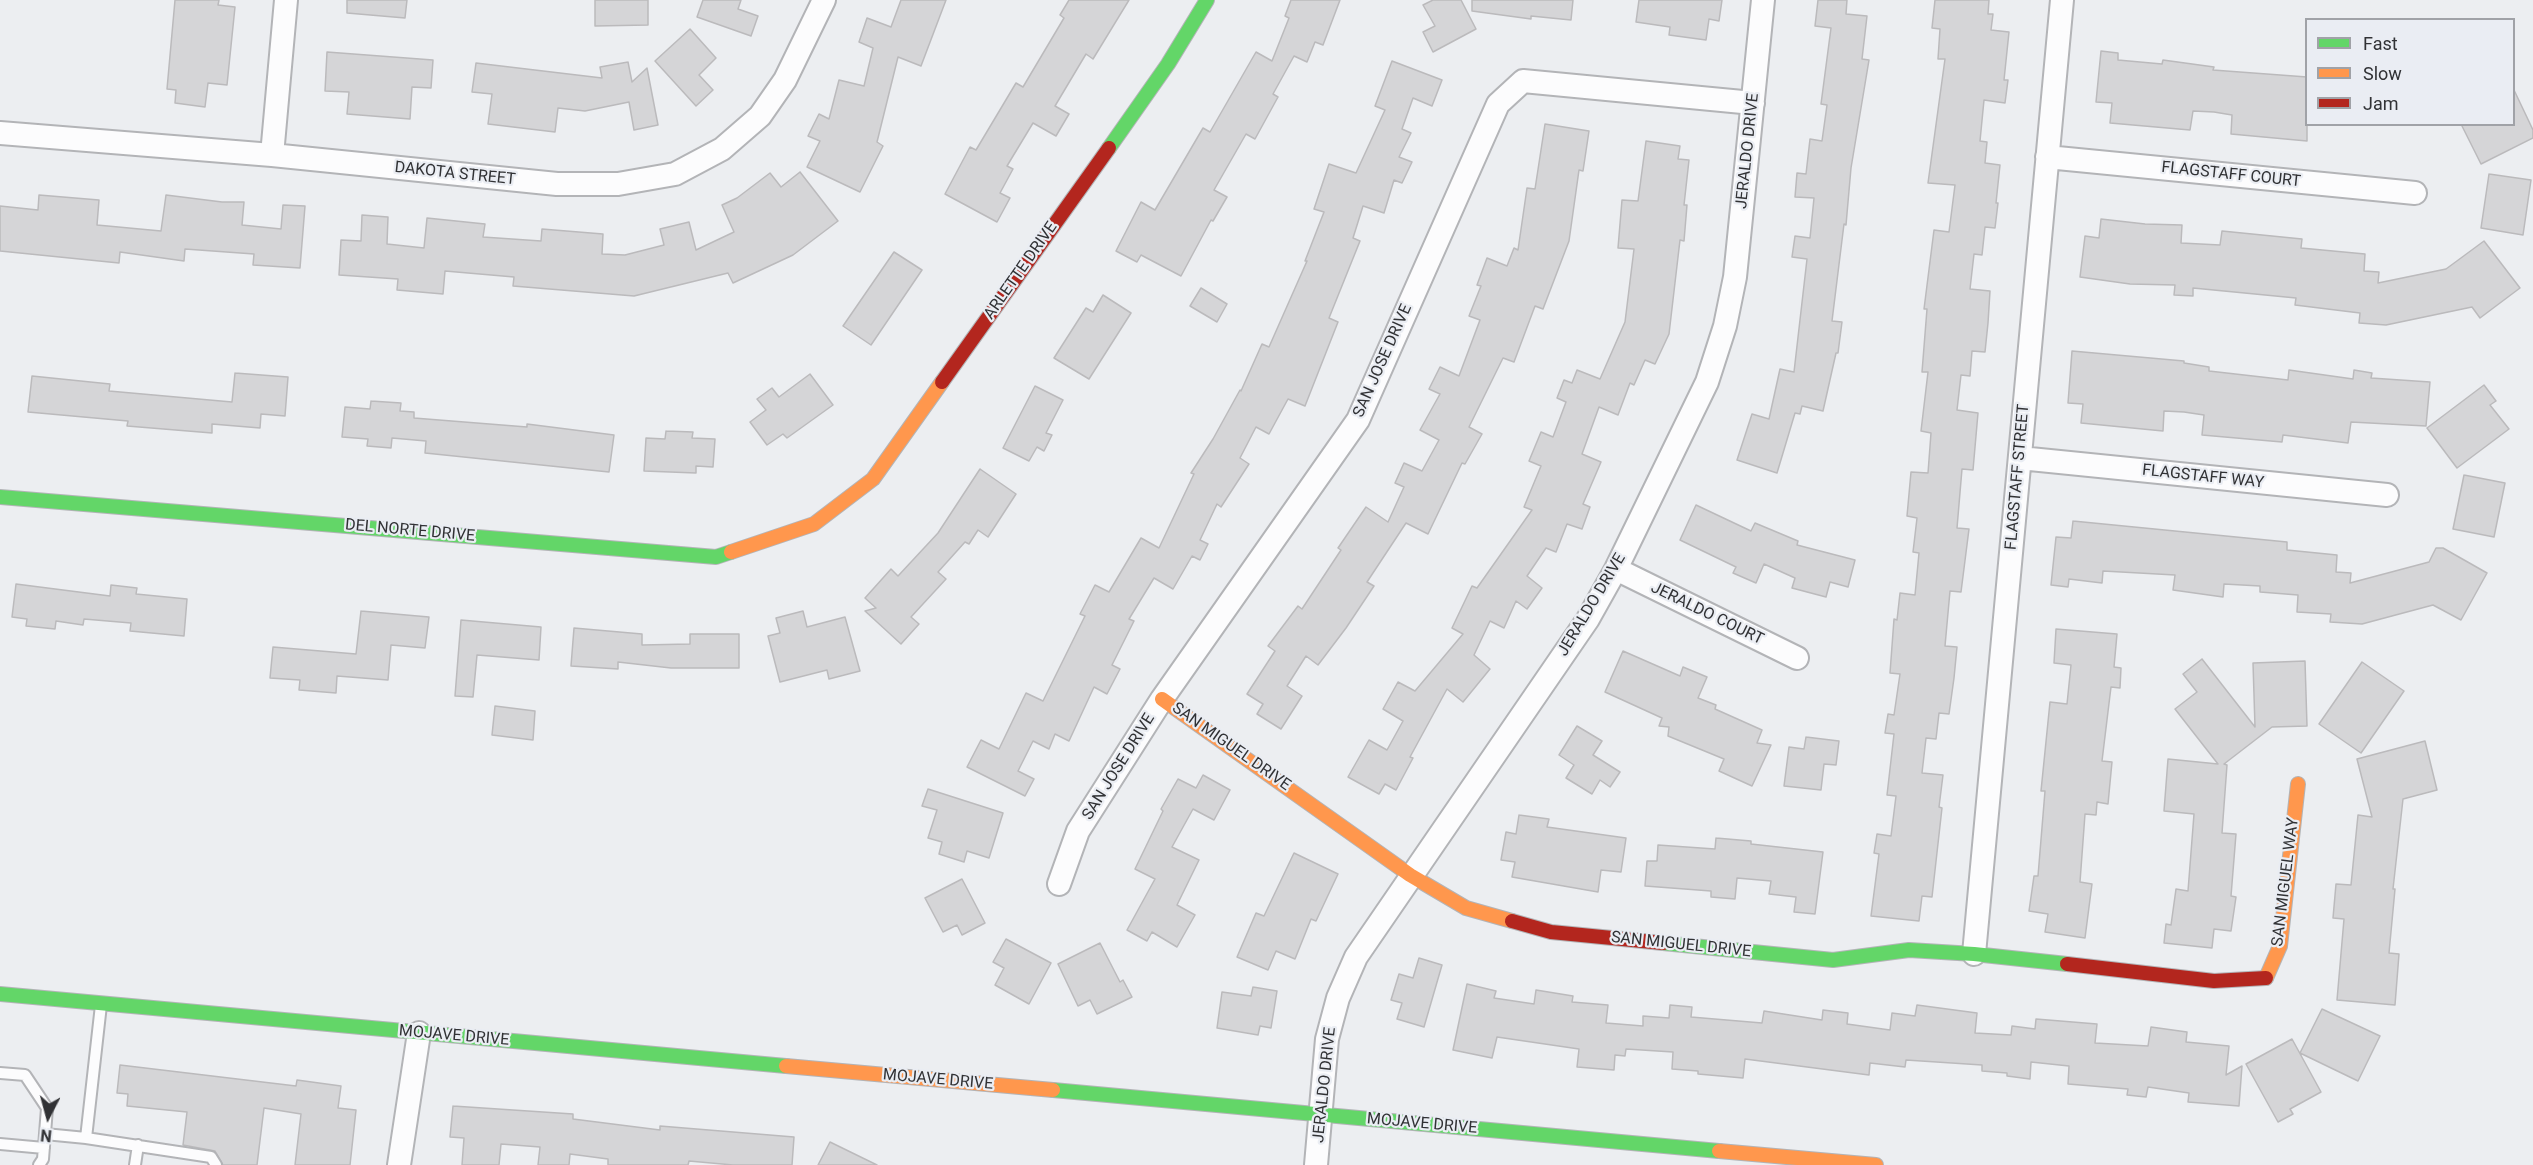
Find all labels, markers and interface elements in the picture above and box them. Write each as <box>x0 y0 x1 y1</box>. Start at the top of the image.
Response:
legend <box>2305 18 2515 126</box>
text: Fast <box>2363 33 2398 54</box>
text: Slow <box>2363 63 2402 84</box>
street label: JERALDO DRIVE <box>1732 92 1764 210</box>
text: Jam <box>2363 93 2399 114</box>
street label: DAKOTA STREET <box>394 158 516 190</box>
street label: FLAGSTAFF COURT <box>2160 158 2302 192</box>
street label: ARLETTE DRIVE <box>980 219 1062 323</box>
street label: SAN JOSE DRIVE <box>1349 302 1417 420</box>
street label: FLAGSTAFF STREET <box>2002 403 2034 551</box>
street label: FLAGSTAFF WAY <box>2141 461 2265 493</box>
street label: DEL NORTE DRIVE <box>344 516 476 546</box>
street label: JERALDO DRIVE <box>1554 550 1630 660</box>
street label: JERALDO COURT <box>1648 578 1766 650</box>
street label: SAN MIGUEL DRIVE <box>1168 699 1294 795</box>
street label: SAN JOSE DRIVE <box>1079 710 1159 824</box>
street label: SAN MIGUEL WAY <box>2269 816 2303 948</box>
street label: SAN MIGUEL DRIVE <box>1610 928 1752 962</box>
street label: MOJAVE DRIVE <box>398 1022 510 1050</box>
street label: JERALDO DRIVE <box>1309 1026 1341 1144</box>
street label: MOJAVE DRIVE <box>882 1066 994 1094</box>
north arrow <box>18 1087 78 1147</box>
street label: MOJAVE DRIVE <box>1366 1110 1478 1138</box>
text: N <box>39 1125 53 1145</box>

